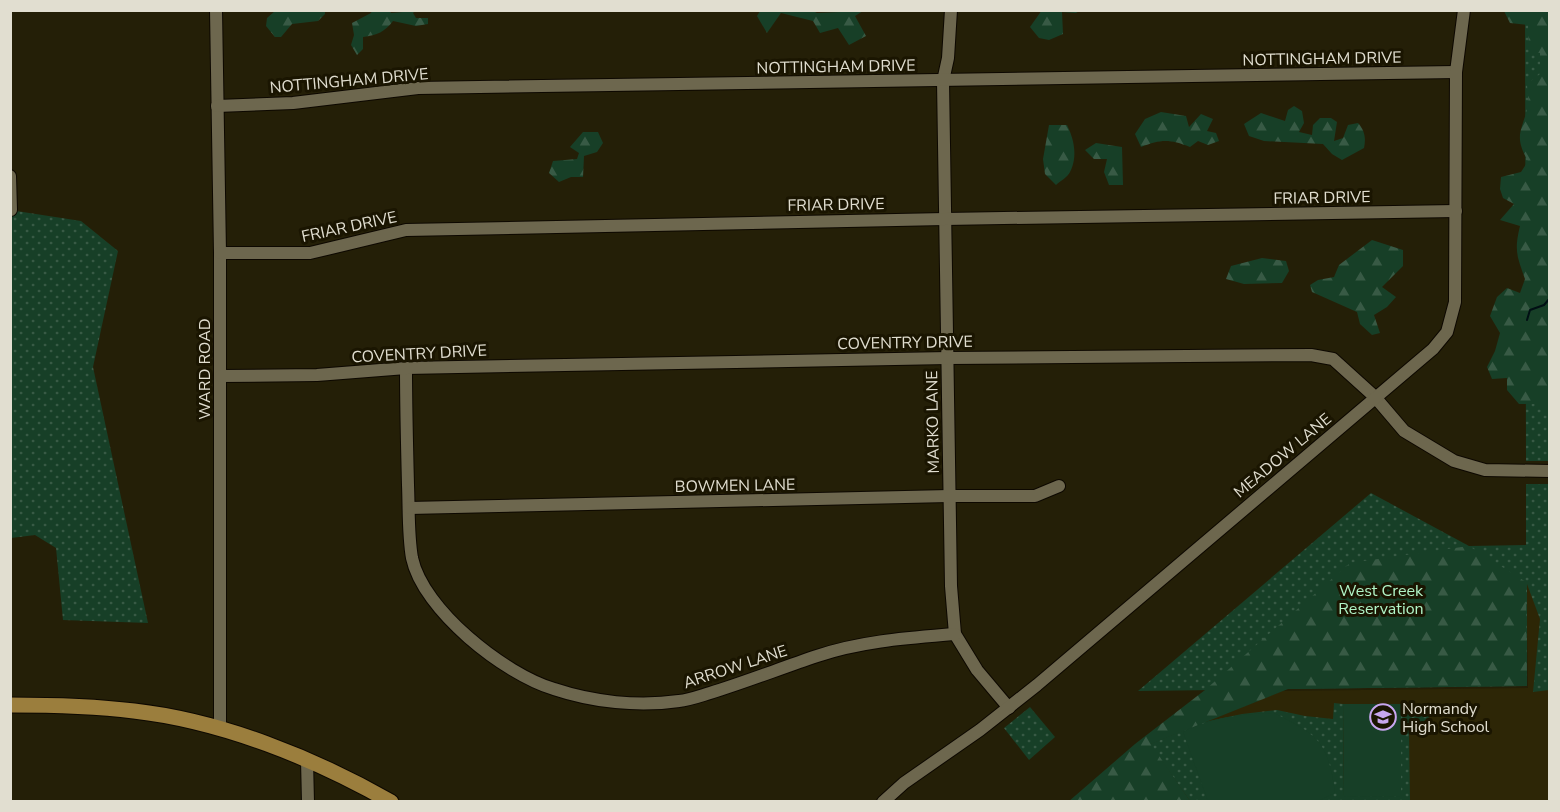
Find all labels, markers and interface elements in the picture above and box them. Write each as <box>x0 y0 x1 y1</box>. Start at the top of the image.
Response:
street label: NOTTINGHAM DRIVE <box>1242 47 1402 71</box>
street label: NOTTINGHAM DRIVE <box>756 55 916 79</box>
street label: NOTTINGHAM DRIVE <box>269 63 429 99</box>
street label: FRIAR DRIVE <box>1273 186 1371 210</box>
street label: FRIAR DRIVE <box>787 193 885 217</box>
street label: FRIAR DRIVE <box>299 206 399 248</box>
street label: WARD ROAD <box>194 318 216 420</box>
street label: COVENTRY DRIVE <box>837 331 973 355</box>
street label: COVENTRY DRIVE <box>351 339 487 369</box>
street label: MARKO LANE <box>921 370 945 474</box>
street label: MEADOW LANE <box>1229 408 1336 503</box>
street label: BOWMEN LANE <box>675 474 796 498</box>
park label: West Creek Reservation <box>1338 580 1424 620</box>
street label: ARROW LANE <box>681 640 790 694</box>
place label: Normandy High School <box>1402 698 1490 738</box>
school or university icon: Normandy High School <box>1368 702 1398 732</box>

